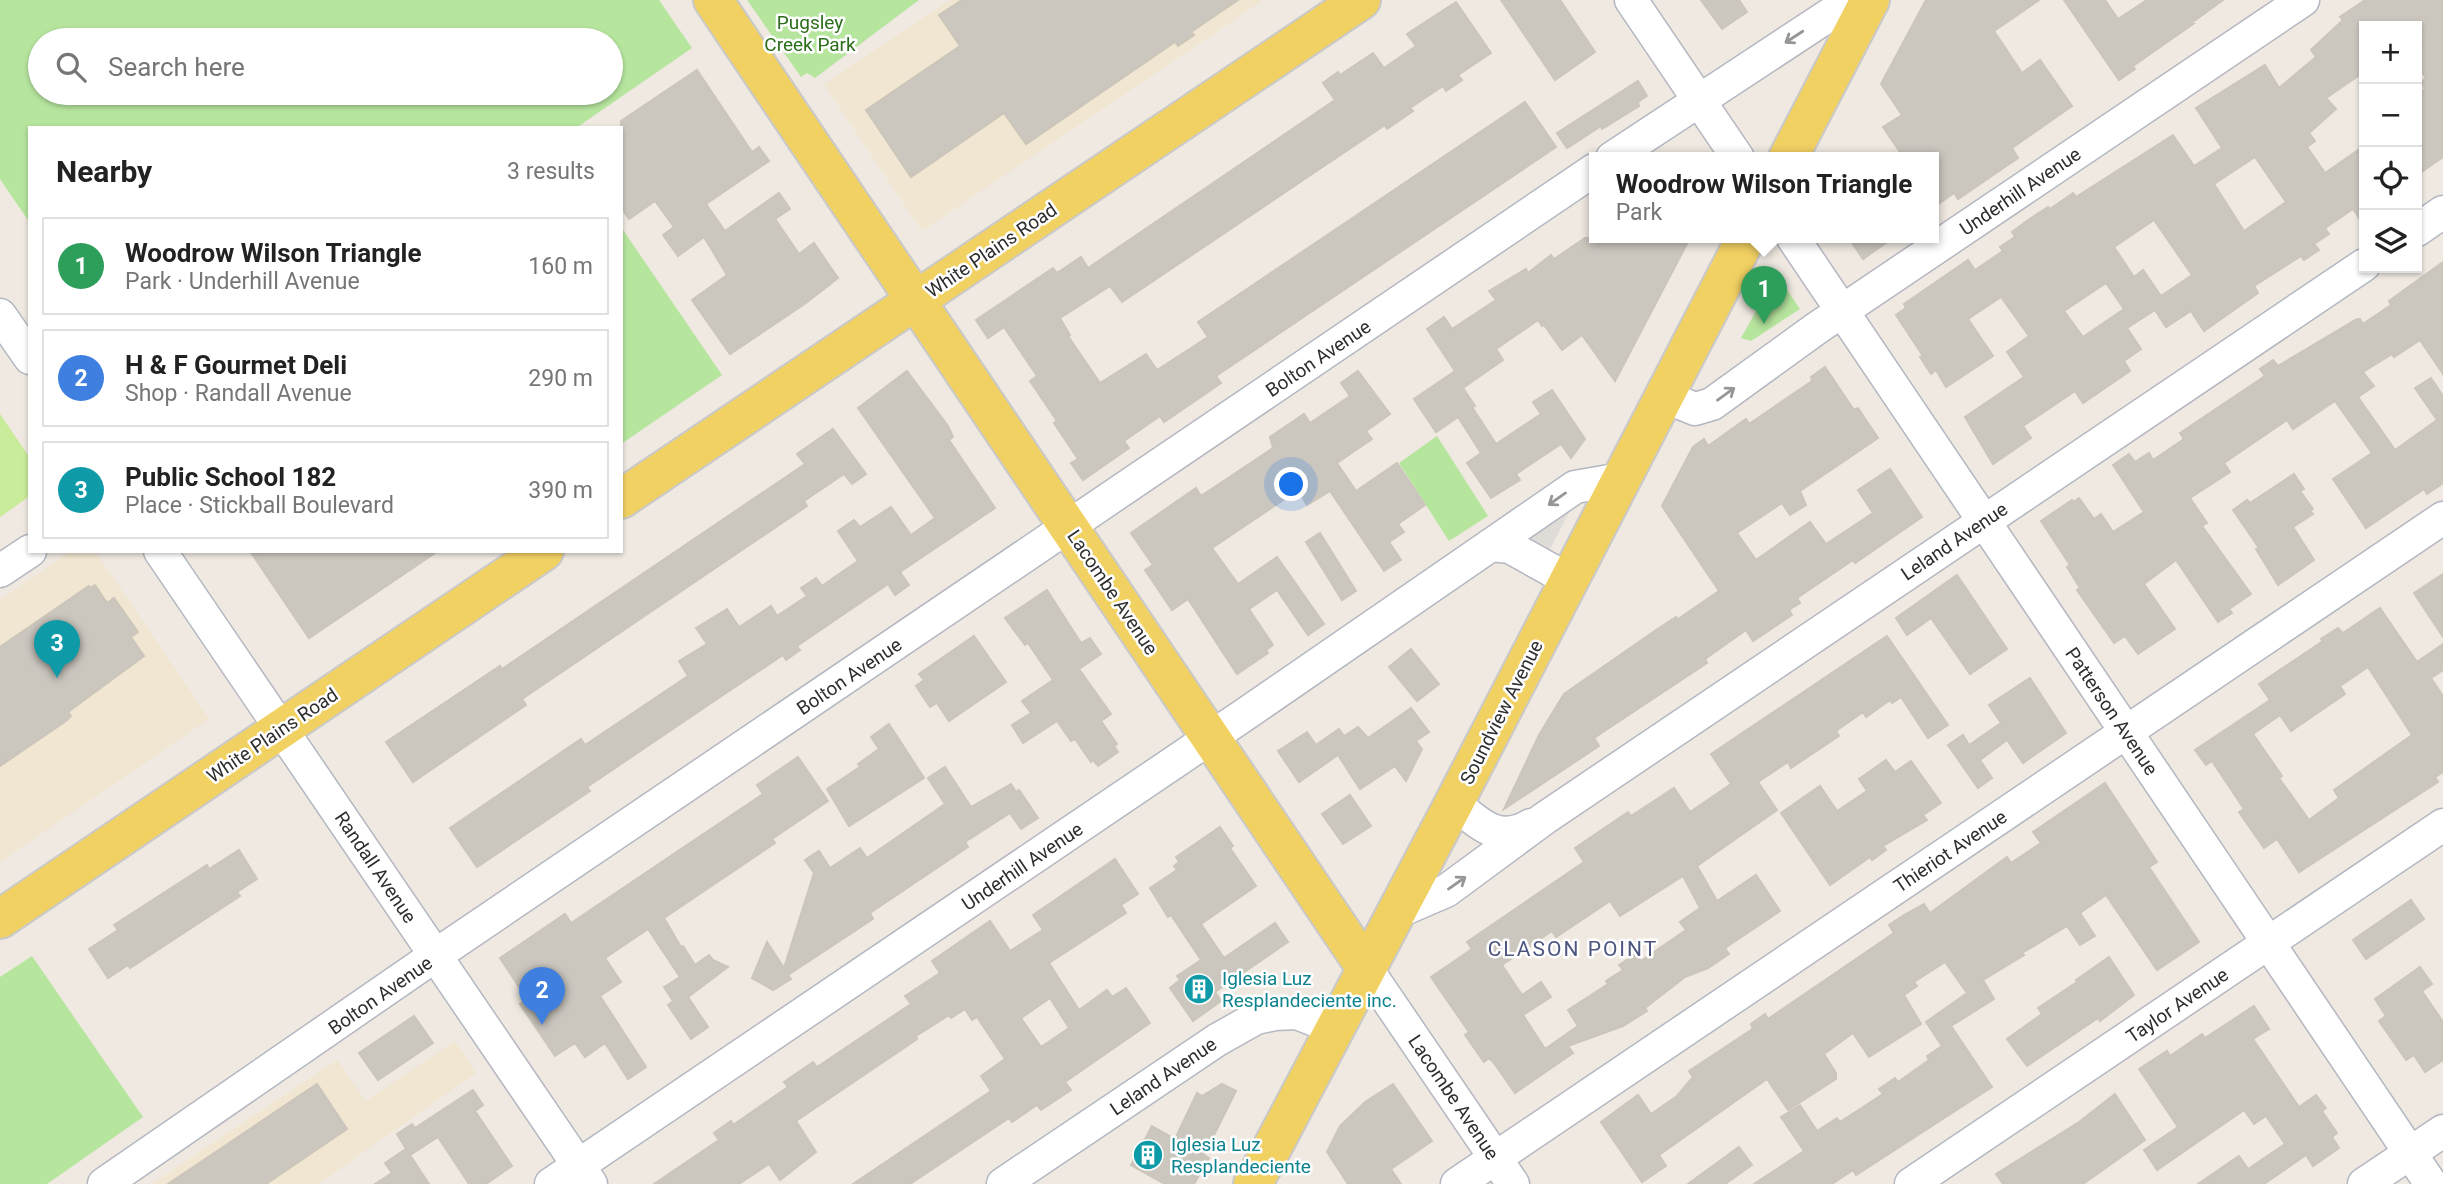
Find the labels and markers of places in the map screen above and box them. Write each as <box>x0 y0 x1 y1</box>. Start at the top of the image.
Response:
pin: 1 <box>1741 266 1787 324</box>
pin: 3 <box>34 620 80 678</box>
pin: 2 <box>519 967 565 1025</box>
place label: Iglesia Luz Resplandeciente inc. <box>1222 967 1397 1012</box>
building icon: Iglesia Luz Resplandeciente inc. <box>1182 972 1216 1006</box>
place label: Iglesia Luz Resplandeciente <box>1171 1133 1311 1178</box>
building icon: Iglesia Luz Resplandeciente <box>1131 1138 1165 1172</box>

